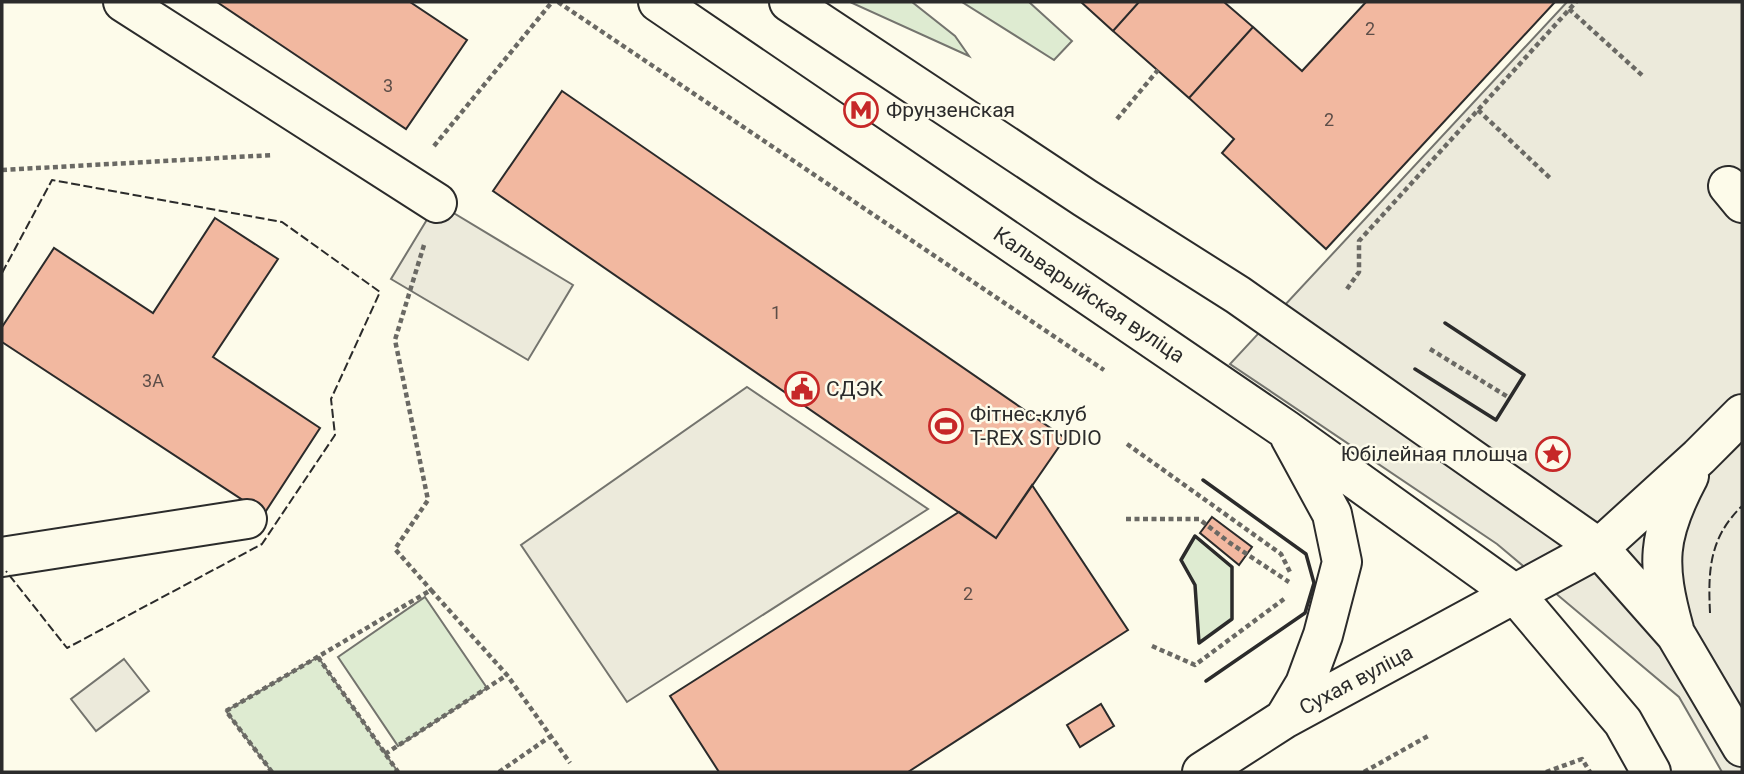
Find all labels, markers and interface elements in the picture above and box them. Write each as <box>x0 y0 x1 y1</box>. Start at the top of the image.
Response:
house number: 2 <box>1365 18 1375 39</box>
house number: 3 <box>383 75 393 96</box>
metro station icon: Фрунзенская <box>842 91 880 129</box>
place label: Фрунзенская <box>886 98 1015 122</box>
house number: 2 <box>1324 109 1334 130</box>
street label: Кальварыйская вуліца <box>989 222 1189 368</box>
house number: 1 <box>771 302 781 323</box>
house number: 3А <box>142 370 164 391</box>
public building icon: СДЭК <box>783 370 821 408</box>
place label: СДЭК <box>826 377 884 401</box>
place label: Фітнес-клуб T-REX STUDIO <box>970 402 1102 450</box>
sports icon: Фітнес-клуб T-REX STUDIO <box>927 407 965 445</box>
place icon: Юбілейная плошча <box>1534 435 1572 473</box>
place label: Юбілейная плошча <box>1341 442 1528 466</box>
house number: 2 <box>963 583 973 604</box>
street label: Сухая вуліца <box>1295 640 1417 720</box>

